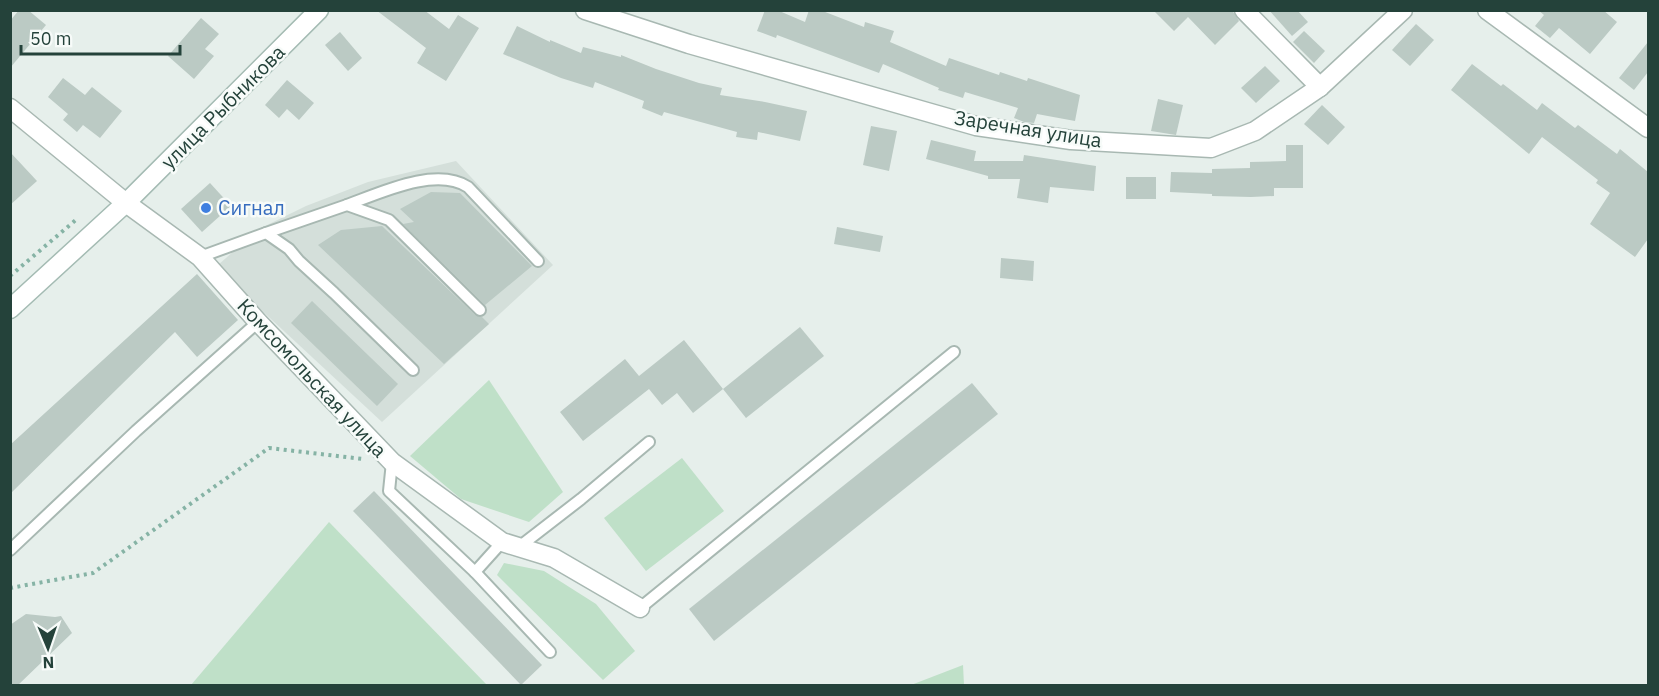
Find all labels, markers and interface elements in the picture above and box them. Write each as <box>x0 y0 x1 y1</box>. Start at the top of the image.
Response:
scale bar <box>21 18 180 56</box>
text: 50 m <box>30 27 72 50</box>
street label: улица Рыбникова <box>155 38 291 175</box>
street label: Заречная улица <box>952 104 1104 154</box>
place label: Сигнал <box>218 194 285 221</box>
marker: Сигнал <box>199 201 213 215</box>
street label: Комсомольская улица <box>232 292 393 463</box>
north arrow <box>18 618 78 678</box>
text: N <box>42 653 55 673</box>

